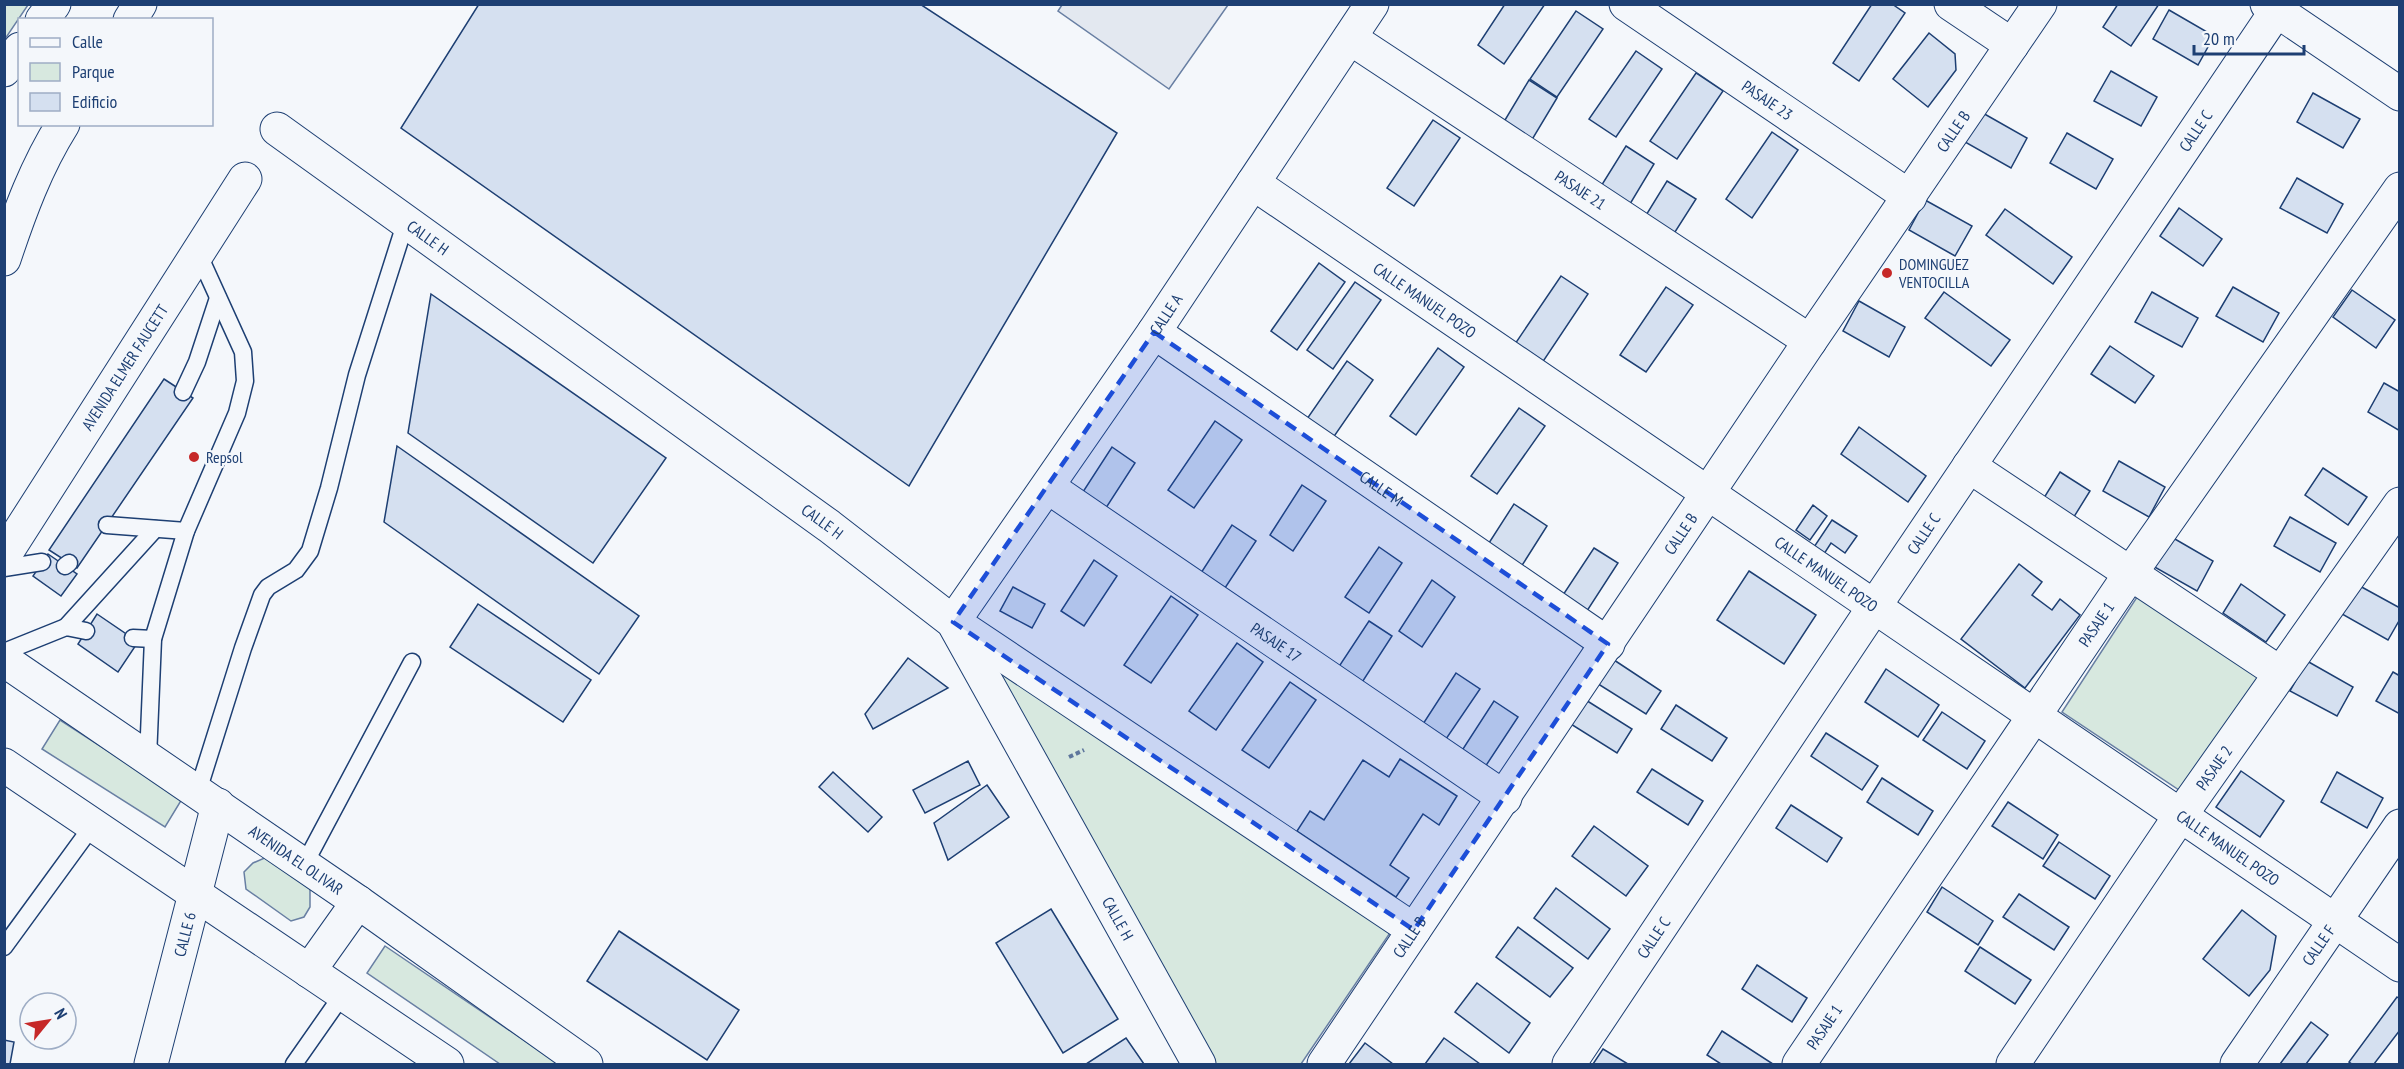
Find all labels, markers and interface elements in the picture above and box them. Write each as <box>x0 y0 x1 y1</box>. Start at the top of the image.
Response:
legend <box>18 18 213 126</box>
scale bar <box>2194 18 2304 56</box>
text: 20 m <box>2203 27 2235 50</box>
text: Calle <box>72 30 103 53</box>
text: Parque <box>72 60 115 83</box>
street label: PASAJE 23 <box>1738 76 1797 124</box>
text: Edificio <box>72 90 118 113</box>
street label: CALLE C <box>2174 106 2216 155</box>
street label: CALLE B <box>1932 107 1974 156</box>
street label: PASAJE 21 <box>1551 166 1610 214</box>
street label: CALLE H <box>403 216 453 259</box>
place label: DOMINGUEZ VENTOCILLA <box>1898 254 1970 292</box>
street label: CALLE MANUEL POZO <box>1370 258 1480 342</box>
marker: DOMINGUEZ VENTOCILLA <box>1880 266 1894 280</box>
street label: CALLE A <box>1145 290 1187 339</box>
street label: AVENIDA ELMER FAUCETT <box>77 301 172 434</box>
place label: Repsol <box>206 447 243 467</box>
marker: Repsol <box>187 450 201 464</box>
street label: CALLE M <box>1356 466 1407 510</box>
street label: CALLE H <box>798 500 847 543</box>
street label: CALLE B <box>1659 509 1702 558</box>
street label: CALLE C <box>1903 509 1945 558</box>
street label: CALLE MANUEL POZO <box>1771 532 1882 616</box>
street label: PASAJE 1 <box>2074 598 2118 650</box>
street label: PASAJE 17 <box>1247 618 1305 667</box>
street label: PASAJE 2 <box>2192 742 2237 794</box>
street label: CALLE MANUEL POZO <box>2173 806 2283 890</box>
street label: AVENIDA EL OLIVAR <box>245 821 347 899</box>
street label: CALLE H <box>1098 893 1138 944</box>
street label: CALLE 6 <box>169 910 200 959</box>
street label: CALLE B <box>1388 913 1430 962</box>
street label: CALLE C <box>1632 913 1674 962</box>
street label: CALLE F <box>2297 921 2339 969</box>
north arrow <box>18 991 78 1051</box>
street label: PASAJE 1 <box>1802 1001 1846 1053</box>
text: N <box>50 1005 72 1022</box>

